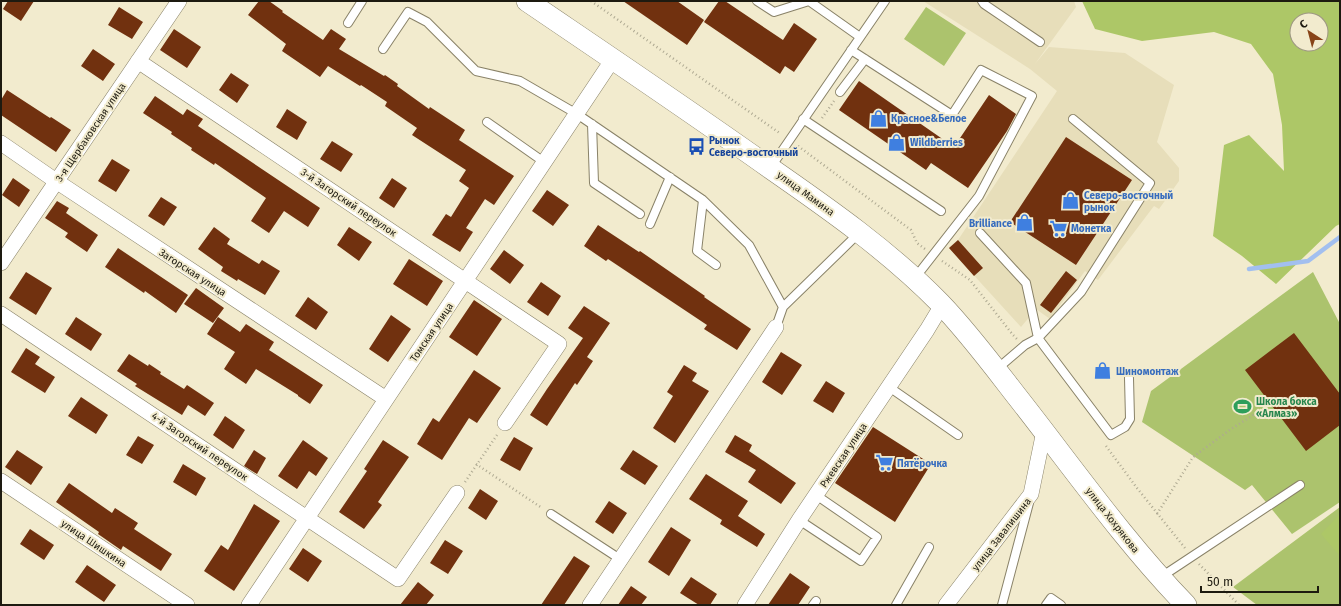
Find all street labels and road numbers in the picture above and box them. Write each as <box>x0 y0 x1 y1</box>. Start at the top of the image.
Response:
street label: 3-я Щербаковская улица <box>53 81 128 184</box>
street label: 3-й Загорский переулок <box>298 166 399 240</box>
street label: улица Мамина <box>774 169 836 219</box>
street label: Загорская улица <box>157 247 228 299</box>
street label: Томская улица <box>408 301 456 364</box>
street label: 4-й Загорский переулок <box>149 410 250 484</box>
street label: Ржевская улица <box>818 421 870 490</box>
street label: улица Хохрякова <box>1083 486 1141 556</box>
street label: улица Завалишина <box>970 496 1034 573</box>
street label: улица Шишкина <box>58 518 128 570</box>

